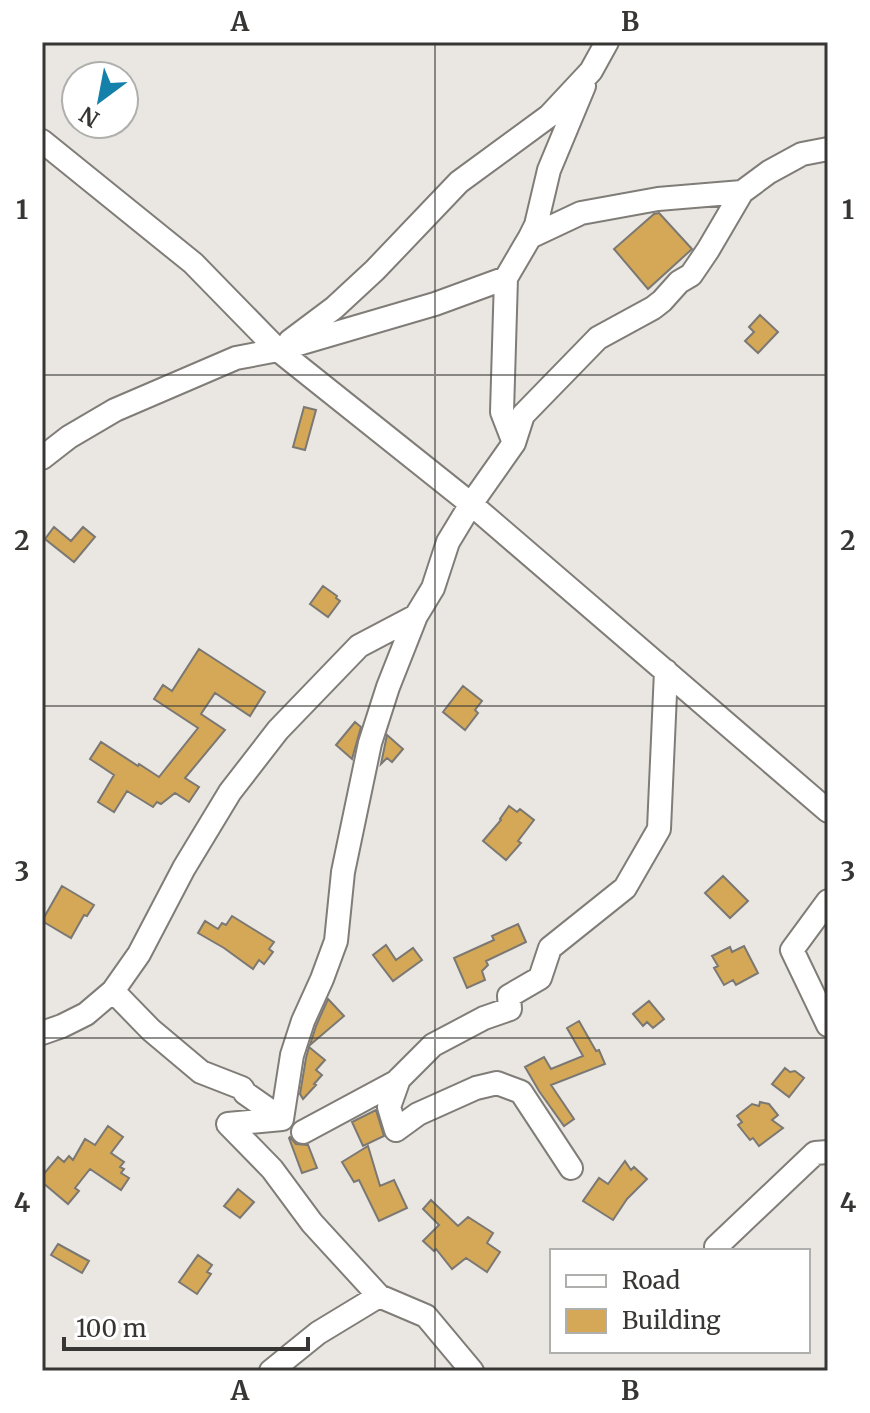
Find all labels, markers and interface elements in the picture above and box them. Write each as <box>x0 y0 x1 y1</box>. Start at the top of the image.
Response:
text: A <box>230 5 250 38</box>
text: B <box>621 5 639 38</box>
north arrow <box>60 60 140 140</box>
text: N <box>74 100 104 133</box>
text: 1 <box>16 193 28 226</box>
text: 1 <box>842 193 854 226</box>
text: 2 <box>14 524 30 557</box>
text: 2 <box>840 524 856 557</box>
text: 3 <box>15 855 29 888</box>
text: 3 <box>841 855 855 888</box>
text: 4 <box>14 1186 31 1219</box>
text: 4 <box>840 1186 857 1219</box>
legend <box>550 1249 810 1353</box>
text: Road <box>622 1265 680 1296</box>
scale bar <box>64 1301 308 1351</box>
text: Building <box>622 1305 721 1336</box>
text: 100 m <box>76 1313 147 1344</box>
text: A <box>230 1374 250 1407</box>
text: B <box>621 1374 639 1407</box>

